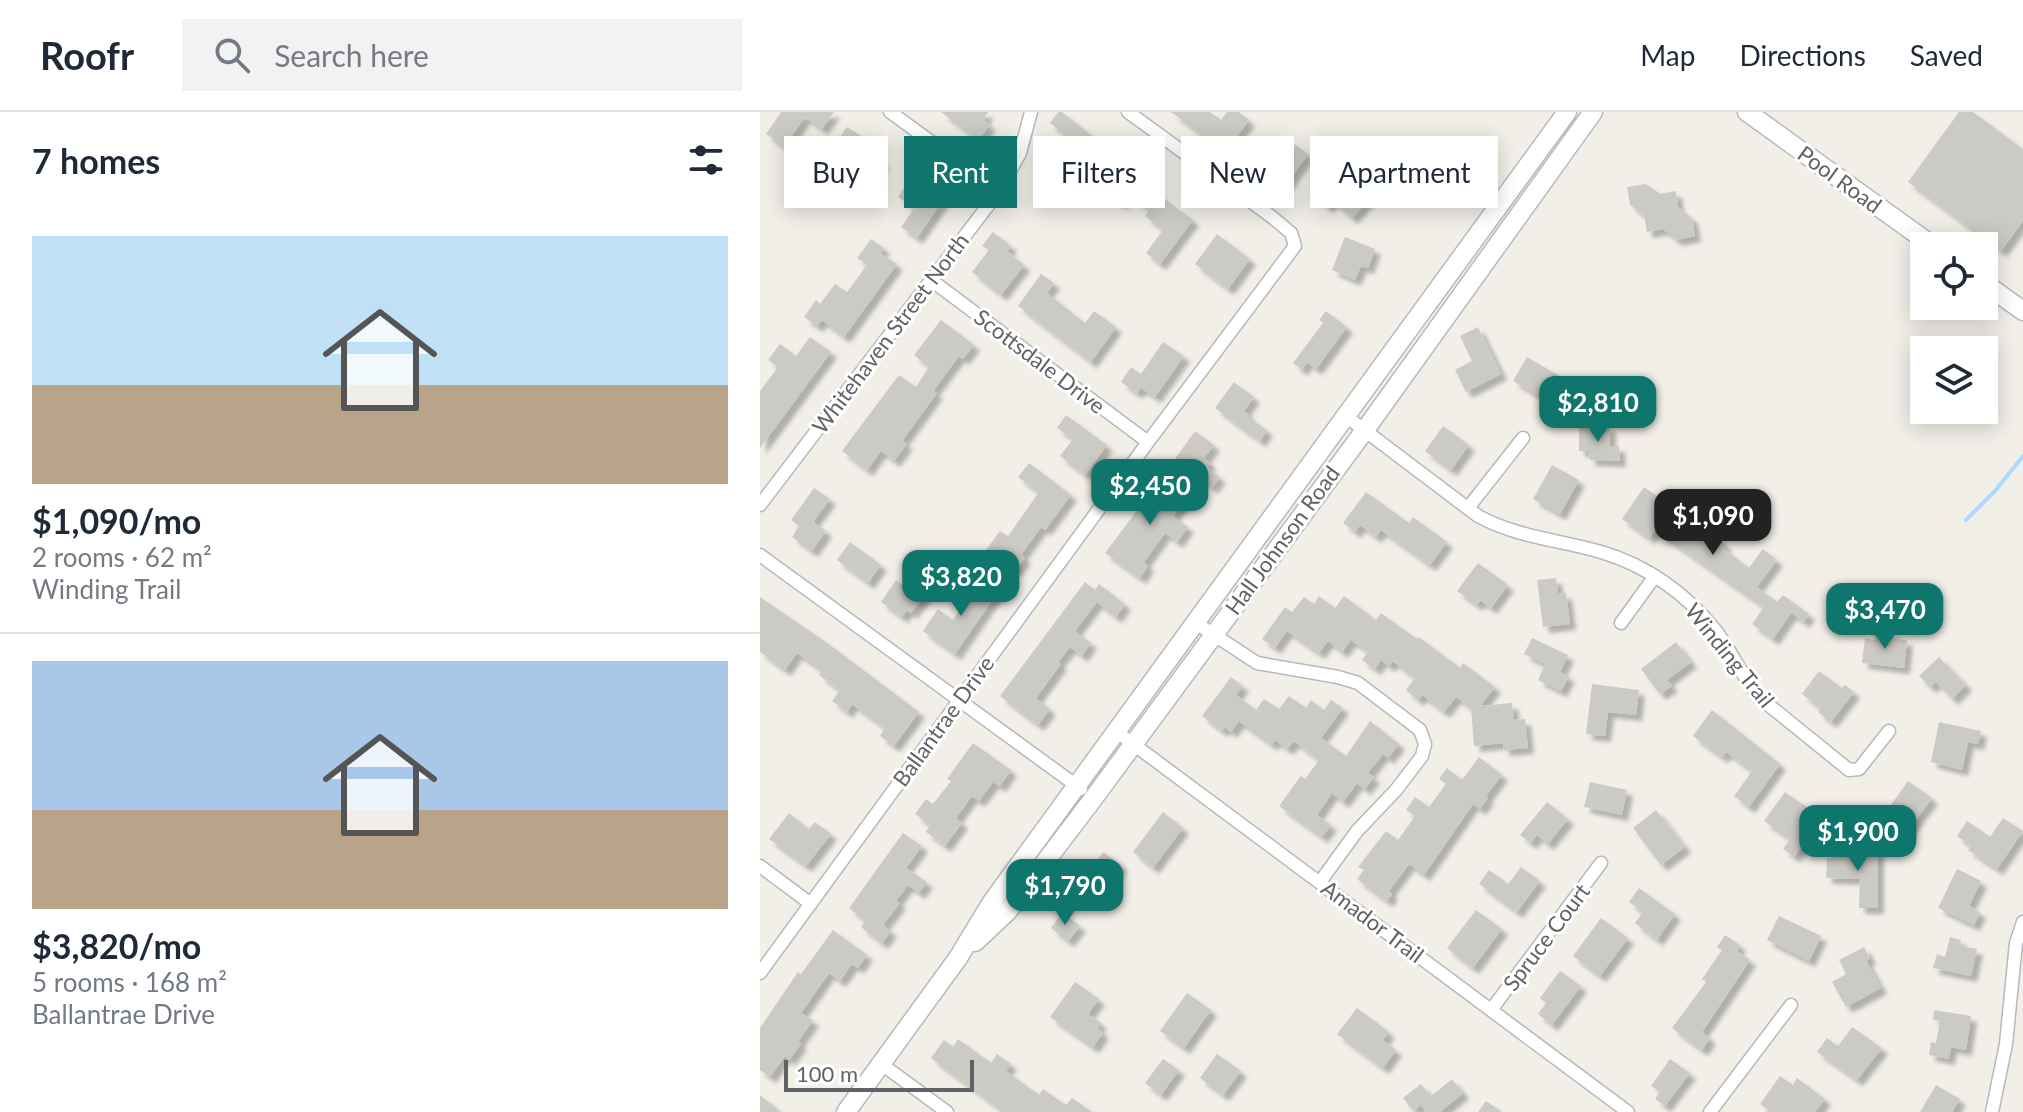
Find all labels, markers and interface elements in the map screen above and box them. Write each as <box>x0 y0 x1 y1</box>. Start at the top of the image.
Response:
search box <box>182 19 742 91</box>
text: Roofr <box>40 32 134 78</box>
icon: search <box>210 33 254 77</box>
text: Search here <box>274 37 429 73</box>
text: Map <box>1640 38 1695 72</box>
text: Directions <box>1739 38 1866 72</box>
text: Saved <box>1910 38 1983 72</box>
chip: Buy <box>784 136 888 208</box>
chip: Rent <box>904 136 1017 208</box>
chip: Filters <box>1033 136 1165 208</box>
chip: New <box>1181 136 1294 208</box>
chip: Apartment <box>1310 136 1498 208</box>
icon: filters <box>684 138 728 182</box>
text: 7 homes <box>32 140 160 181</box>
street label: Pool Road <box>1793 140 1887 218</box>
street label: Whitehaven Street North <box>806 227 974 439</box>
map controls <box>1910 232 1998 424</box>
button: locate <box>1910 232 1998 320</box>
icon: home <box>308 288 452 432</box>
street label: Scottsdale Drive <box>969 303 1111 419</box>
button: layers <box>1910 336 1998 424</box>
pin: $2,810 <box>1533 376 1663 444</box>
text: $2,810 <box>1557 386 1639 418</box>
pin: $2,450 <box>1085 459 1215 527</box>
street label: Hall Johnson Road <box>1219 460 1345 620</box>
text: $2,450 <box>1109 469 1191 501</box>
pin: $1,090 <box>1648 489 1778 557</box>
text: $1,090 <box>1672 499 1754 531</box>
text: $1,090/mo <box>32 500 201 541</box>
text: 2 rooms · 62 m² <box>32 541 212 573</box>
pin: $3,820 <box>896 550 1026 618</box>
text: $3,820 <box>920 560 1002 592</box>
text: Winding Trail <box>32 573 181 605</box>
pin: $3,470 <box>1820 583 1950 651</box>
text: $3,470 <box>1844 593 1926 625</box>
street label: Winding Trail <box>1680 597 1780 713</box>
street label: Ballantrae Drive <box>887 650 999 792</box>
icon: home <box>308 713 452 857</box>
pin: $1,900 <box>1793 805 1923 873</box>
text: $1,900 <box>1817 815 1899 847</box>
pin: $1,790 <box>1000 859 1130 927</box>
text: $1,790 <box>1024 869 1106 901</box>
street label: Amador Trail <box>1317 874 1429 968</box>
street label: Spruce Court <box>1497 878 1595 996</box>
text: $3,820/mo <box>32 925 201 966</box>
text: 5 rooms · 168 m² <box>32 966 227 998</box>
text: Ballantrae Drive <box>32 998 215 1030</box>
scale bar <box>784 1056 974 1092</box>
text: 100 m <box>796 1060 858 1087</box>

